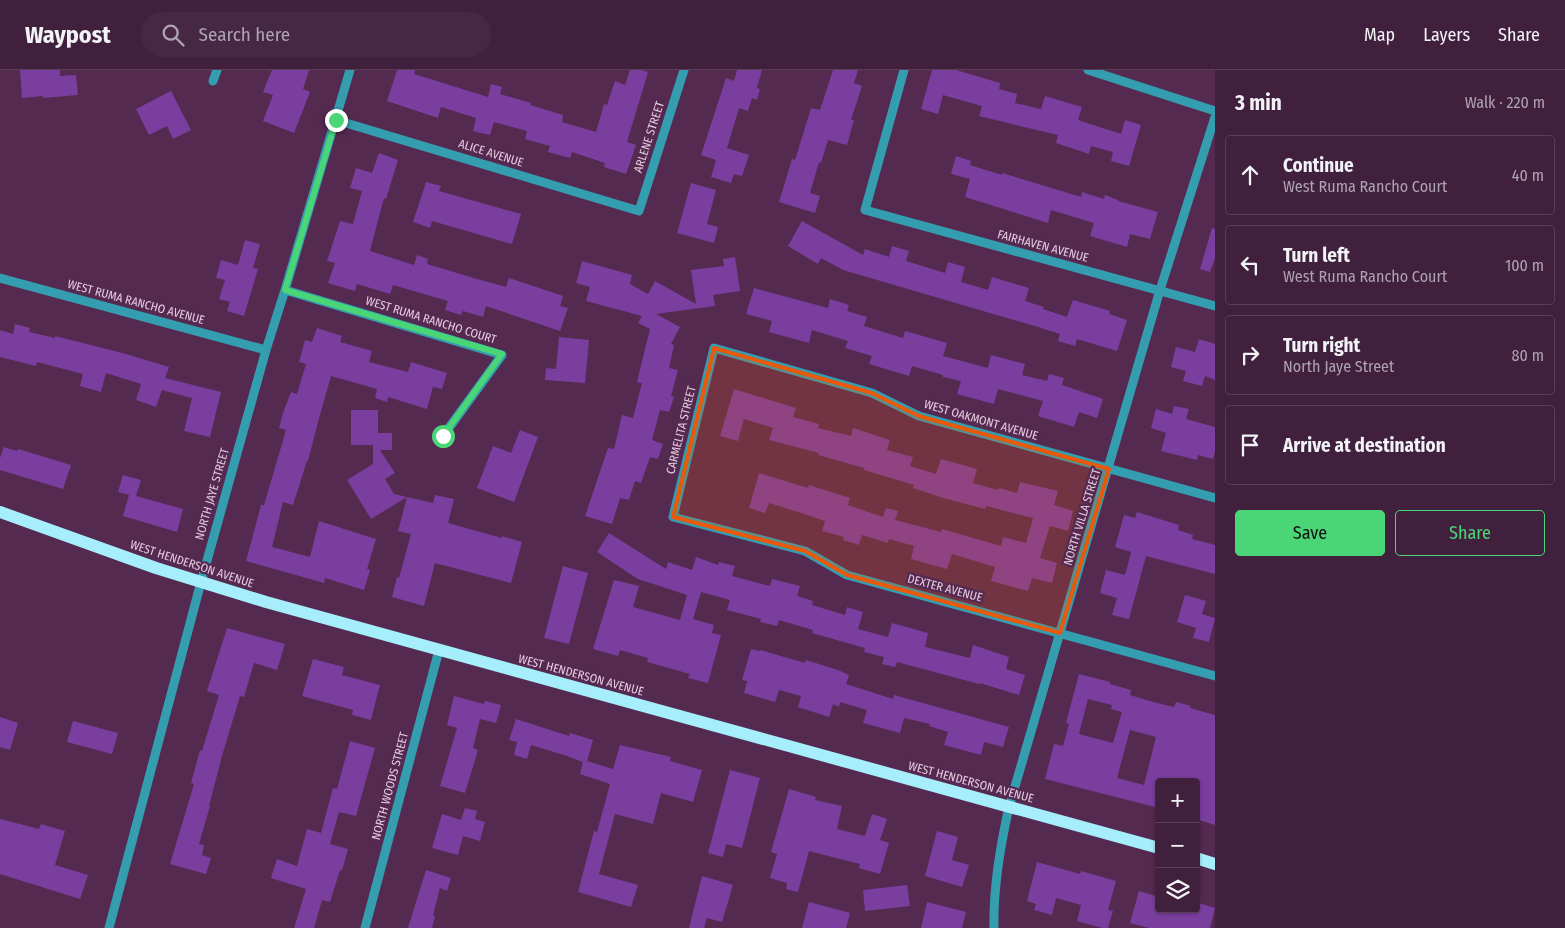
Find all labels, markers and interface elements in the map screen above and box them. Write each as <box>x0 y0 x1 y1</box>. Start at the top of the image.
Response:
search box <box>141 12 491 57</box>
text: Waypost <box>25 21 111 49</box>
icon: search <box>159 21 187 49</box>
text: Search here <box>199 23 290 46</box>
text: Map <box>1364 24 1395 46</box>
text: Layers <box>1423 24 1470 46</box>
text: Share <box>1498 24 1540 46</box>
text: 3 min <box>1235 90 1282 116</box>
text: Walk · 220 m <box>1465 93 1545 112</box>
street label: ARLENE STREET <box>631 99 667 174</box>
route end <box>325 109 348 132</box>
street label: ALICE AVENUE <box>457 136 526 170</box>
text: Continue <box>1283 154 1354 177</box>
icon: ahead <box>1236 161 1264 189</box>
text: 40 m <box>1512 166 1544 185</box>
text: West Ruma Rancho Court <box>1283 177 1447 196</box>
street label: FAIRHAVEN AVENUE <box>996 227 1090 265</box>
text: Turn left <box>1283 244 1350 267</box>
icon: left <box>1236 251 1264 279</box>
text: 100 m <box>1505 256 1544 275</box>
text: West Ruma Rancho Court <box>1283 267 1447 286</box>
street label: WEST RUMA RANCHO AVENUE <box>66 277 206 327</box>
street label: WEST RUMA RANCHO COURT <box>364 293 498 347</box>
text: Turn right <box>1283 334 1360 357</box>
icon: right <box>1236 341 1264 369</box>
text: 80 m <box>1512 346 1544 365</box>
text: North Jaye Street <box>1283 357 1394 376</box>
street label: CARMELITA STREET <box>663 384 699 475</box>
street label: WEST OAKMONT AVENUE <box>922 397 1040 443</box>
route start <box>432 425 455 448</box>
icon: arrive <box>1236 431 1264 459</box>
text: Arrive at destination <box>1283 434 1446 457</box>
street label: NORTH JAYE STREET <box>192 446 232 541</box>
street label: NORTH VILLA STREET <box>1061 467 1103 567</box>
button: Save <box>1235 510 1385 556</box>
button: Share <box>1395 510 1545 556</box>
street label: WEST HENDERSON AVENUE <box>128 537 256 591</box>
street label: DEXTER AVENUE <box>906 571 984 605</box>
street label: WEST HENDERSON AVENUE <box>517 652 646 699</box>
street label: NORTH WOODS STREET <box>369 730 411 842</box>
street label: WEST HENDERSON AVENUE <box>907 759 1036 806</box>
map controls <box>1155 778 1200 913</box>
button: + <box>1155 778 1200 823</box>
button: − <box>1155 823 1200 868</box>
button: layers <box>1155 868 1200 913</box>

